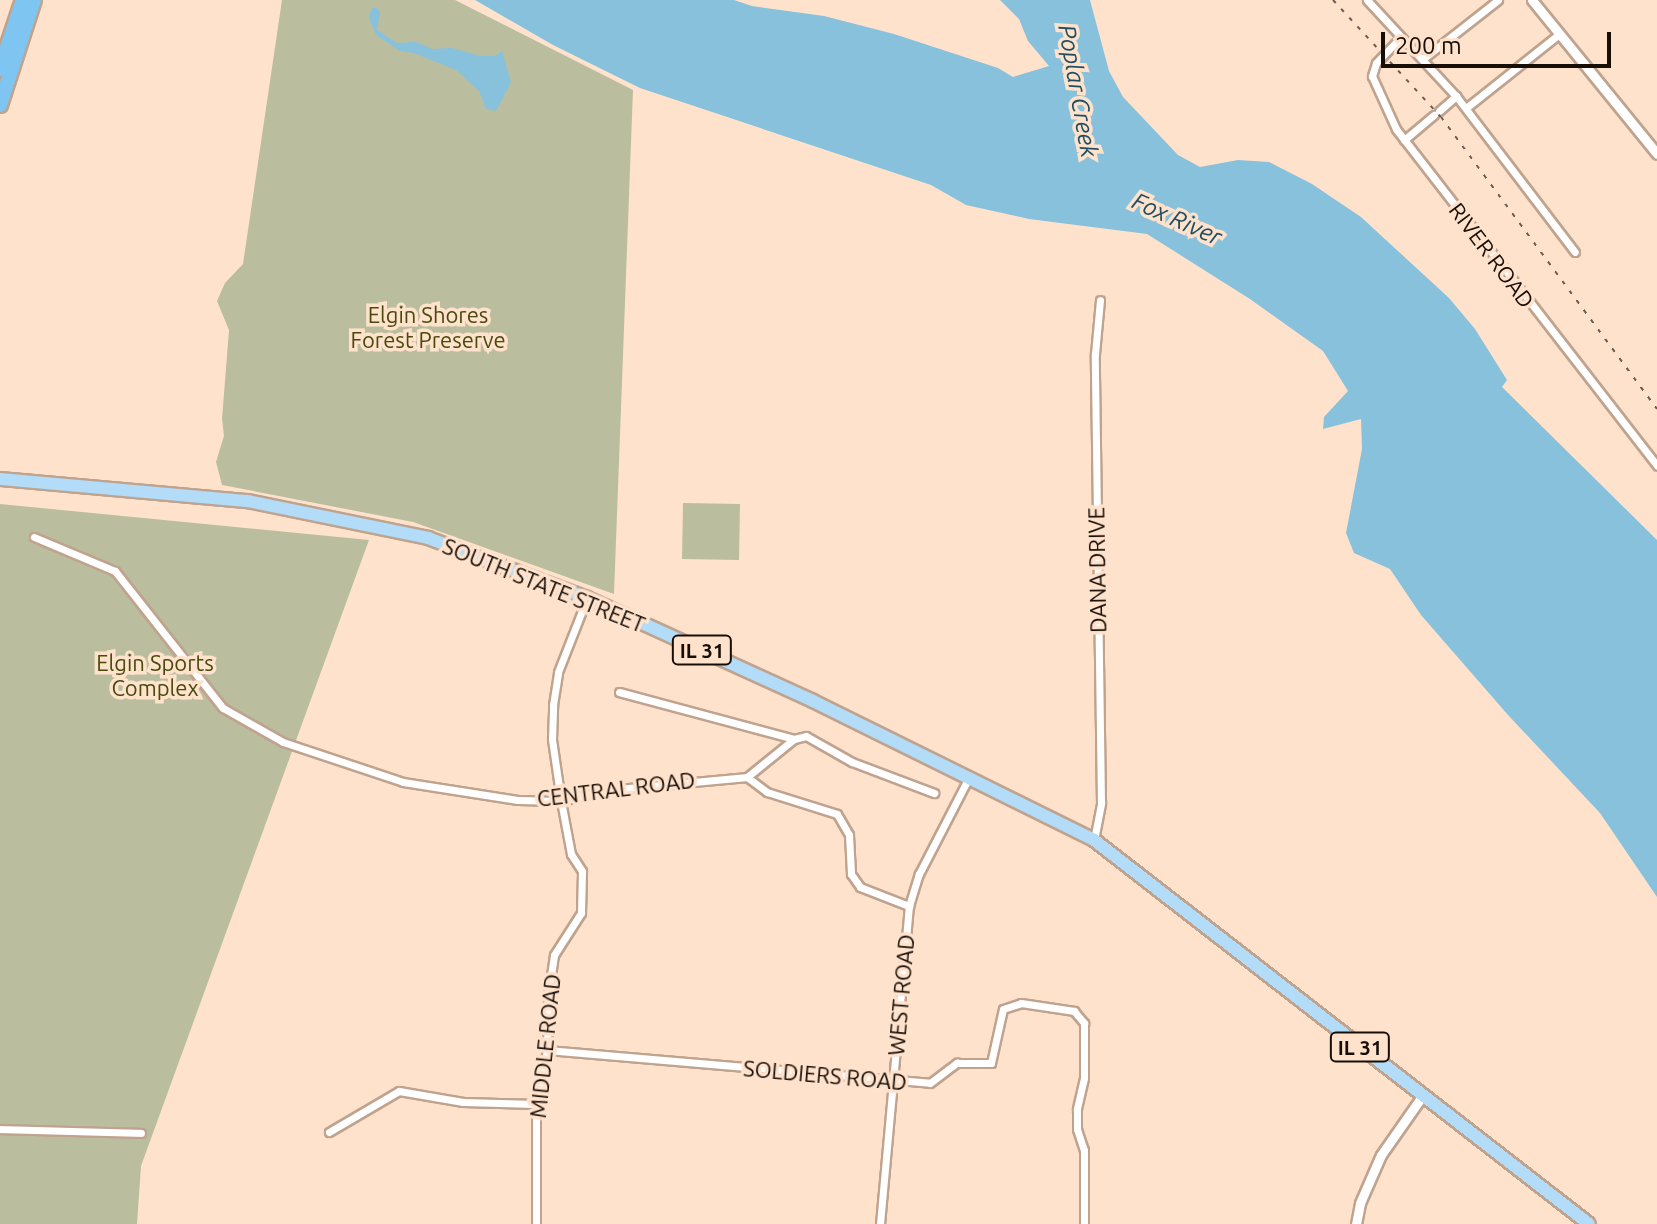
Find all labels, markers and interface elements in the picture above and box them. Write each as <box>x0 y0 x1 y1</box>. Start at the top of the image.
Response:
scale bar <box>1385 16 1615 66</box>
water label: Poplar Creek <box>1052 22 1104 160</box>
text: 200 m <box>1395 32 1462 59</box>
water label: Fox River <box>1128 186 1226 252</box>
street label: RIVER ROAD <box>1444 197 1540 313</box>
park label: Elgin Shores Forest Preserve <box>350 301 506 352</box>
street label: DANA DRIVE <box>1083 507 1111 633</box>
street label: SOUTH STATE STREET <box>439 532 649 638</box>
road number: IL 31 <box>670 634 734 666</box>
park label: Elgin Sports Complex <box>96 649 214 700</box>
street label: CENTRAL ROAD <box>535 766 697 812</box>
street label: WEST ROAD <box>883 933 919 1057</box>
street label: MIDDLE ROAD <box>524 973 566 1119</box>
road number: IL 31 <box>1328 1031 1392 1063</box>
street label: SOLDIERS ROAD <box>742 1055 908 1095</box>

